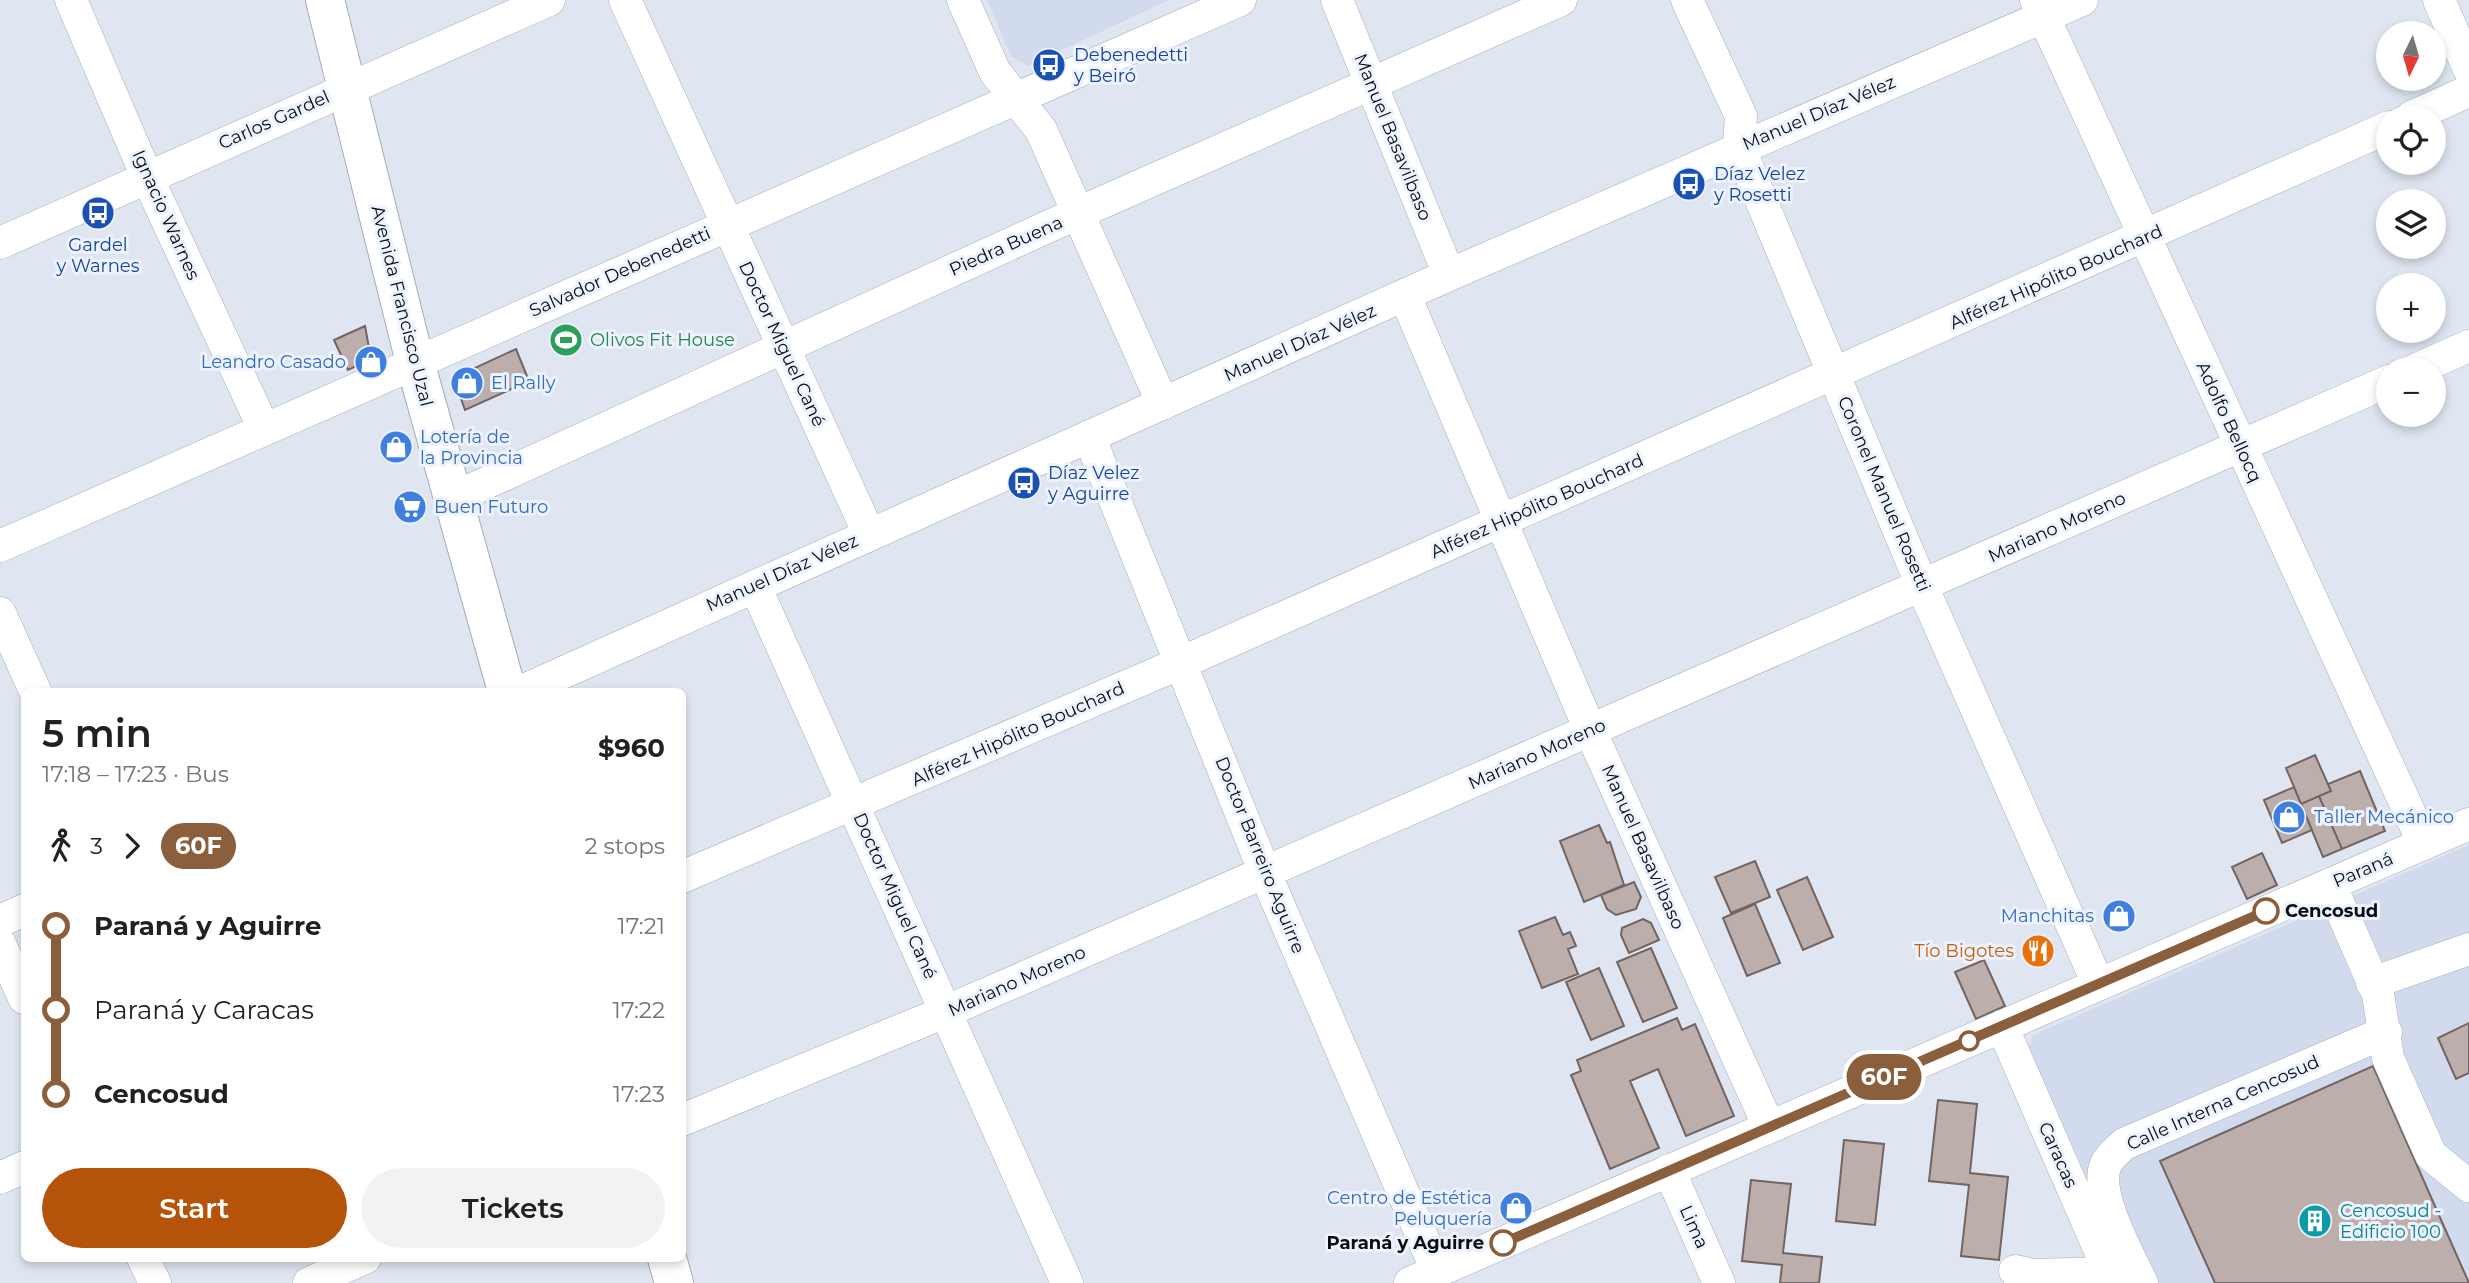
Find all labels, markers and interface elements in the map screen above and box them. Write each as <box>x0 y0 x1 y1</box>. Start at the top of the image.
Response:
north arrow <box>2376 21 2446 91</box>
map controls <box>2376 21 2446 427</box>
place label: Debenedetti y Beiró <box>1073 44 1188 87</box>
bus stop icon: Debenedetti y Beiró <box>1030 46 1068 84</box>
street label: Manuel Basavilbaso <box>1349 50 1437 224</box>
street label: Manuel Díaz Vélez <box>1739 71 1899 155</box>
street label: Carlos Gardel <box>215 86 333 154</box>
button: locate <box>2376 105 2446 175</box>
street label: Ignacio Warnes <box>127 147 205 284</box>
place label: Díaz Velez y Rosetti <box>1713 163 1806 206</box>
bus stop icon: Díaz Velez y Rosetti <box>1670 165 1708 203</box>
button: layers <box>2376 189 2446 259</box>
bus stop icon: Gardel y Warnes <box>79 194 117 232</box>
street label: Avenida Francisco Uzal <box>366 203 438 409</box>
street label: Piedra Buena <box>946 211 1066 281</box>
street label: Alférez Hipólito Bouchard <box>1946 220 2166 334</box>
street label: Salvador Debenedetti <box>526 222 714 322</box>
place label: Gardel y Warnes <box>55 234 140 277</box>
street label: Doctor Miguel Cané <box>734 258 830 430</box>
button: + <box>2376 273 2446 343</box>
street label: Manuel Díaz Vélez <box>1221 300 1379 386</box>
sports icon: Olivos Fit House <box>547 321 585 359</box>
place label: Olivos Fit House <box>590 329 735 351</box>
shop icon: Leandro Casado <box>352 343 390 381</box>
place label: Leandro Casado <box>201 351 346 373</box>
button: − <box>2376 357 2446 427</box>
street label: Adolfo Bellocq <box>2191 358 2267 486</box>
shop icon: El Rally <box>448 364 486 402</box>
place label: El Rally <box>491 372 556 394</box>
street label: Coronel Manuel Rosetti <box>1833 393 1935 595</box>
place label: Lotería de la Provincia <box>420 426 523 469</box>
shop icon: Lotería de la Provincia <box>377 428 415 466</box>
street label: Alférez Hipólito Bouchard <box>1427 449 1647 563</box>
place label: Díaz Velez y Aguirre <box>1047 462 1140 505</box>
bus stop icon: Díaz Velez y Aguirre <box>1005 464 1043 502</box>
street label: Mariano Moreno <box>1985 487 2129 567</box>
supermarket icon: Buen Futuro <box>391 488 429 526</box>
place label: Buen Futuro <box>434 496 548 518</box>
street label: Manuel Díaz Vélez <box>703 530 861 616</box>
street label: Alférez Hipólito Bouchard <box>908 677 1128 791</box>
text: 5 min <box>42 710 152 757</box>
street label: Mariano Moreno <box>1465 714 1609 794</box>
text: $960 <box>598 732 665 764</box>
street label: Doctor Barreiro Aguirre <box>1210 753 1310 957</box>
text: 17:18 – 17:23 · Bus <box>42 760 229 788</box>
street label: Manuel Basavilbaso <box>1597 761 1689 933</box>
shop icon: Taller Mecánico <box>2270 798 2308 836</box>
place label: Taller Mecánico <box>2314 806 2454 828</box>
street label: Doctor Miguel Cané <box>848 809 942 983</box>
icon: walk <box>42 827 80 865</box>
icon: forward <box>113 827 151 865</box>
text: 60F <box>175 831 222 860</box>
text: 3 <box>90 832 103 860</box>
text: 2 stops <box>585 832 665 860</box>
street label: Paraná <box>2330 848 2396 892</box>
shop icon: Manchitas <box>2100 897 2138 935</box>
marker: Cencosud <box>2253 898 2279 924</box>
place label: Cencosud <box>2285 900 2378 922</box>
place label: Manchitas <box>2001 905 2094 927</box>
text: Paraná y Aguirre <box>94 910 321 942</box>
text: 17:21 <box>617 912 665 940</box>
restaurant icon: Tío Bigotes <box>2019 932 2057 970</box>
place label: Tío Bigotes <box>1914 940 2014 962</box>
street label: Mariano Moreno <box>945 941 1089 1021</box>
text: Paraná y Caracas <box>94 994 314 1026</box>
text: 17:22 <box>613 996 665 1024</box>
unlabelled marker <box>1959 1031 1979 1051</box>
street label: Calle Interna Cencosud <box>2123 1051 2323 1155</box>
line badge: 60F <box>1844 1054 1924 1100</box>
text: 60F <box>1861 1062 1907 1091</box>
text: Cencosud <box>94 1078 229 1110</box>
text: 17:23 <box>613 1080 665 1108</box>
street label: Caracas <box>2034 1119 2082 1192</box>
button: Start <box>42 1168 347 1248</box>
button: Tickets <box>361 1168 665 1248</box>
place label: Centro de Estética Peluquería <box>1327 1187 1492 1230</box>
shop icon: Centro de Estética Peluquería <box>1497 1189 1535 1227</box>
place label: Cencosud - Edificio 100 <box>2340 1200 2441 1243</box>
street label: Lima <box>1675 1202 1713 1252</box>
building icon: Cencosud - Edificio 100 <box>2296 1202 2334 1240</box>
marker: Paraná y Aguirre <box>1490 1230 1516 1256</box>
place label: Paraná y Aguirre <box>1327 1232 1484 1254</box>

